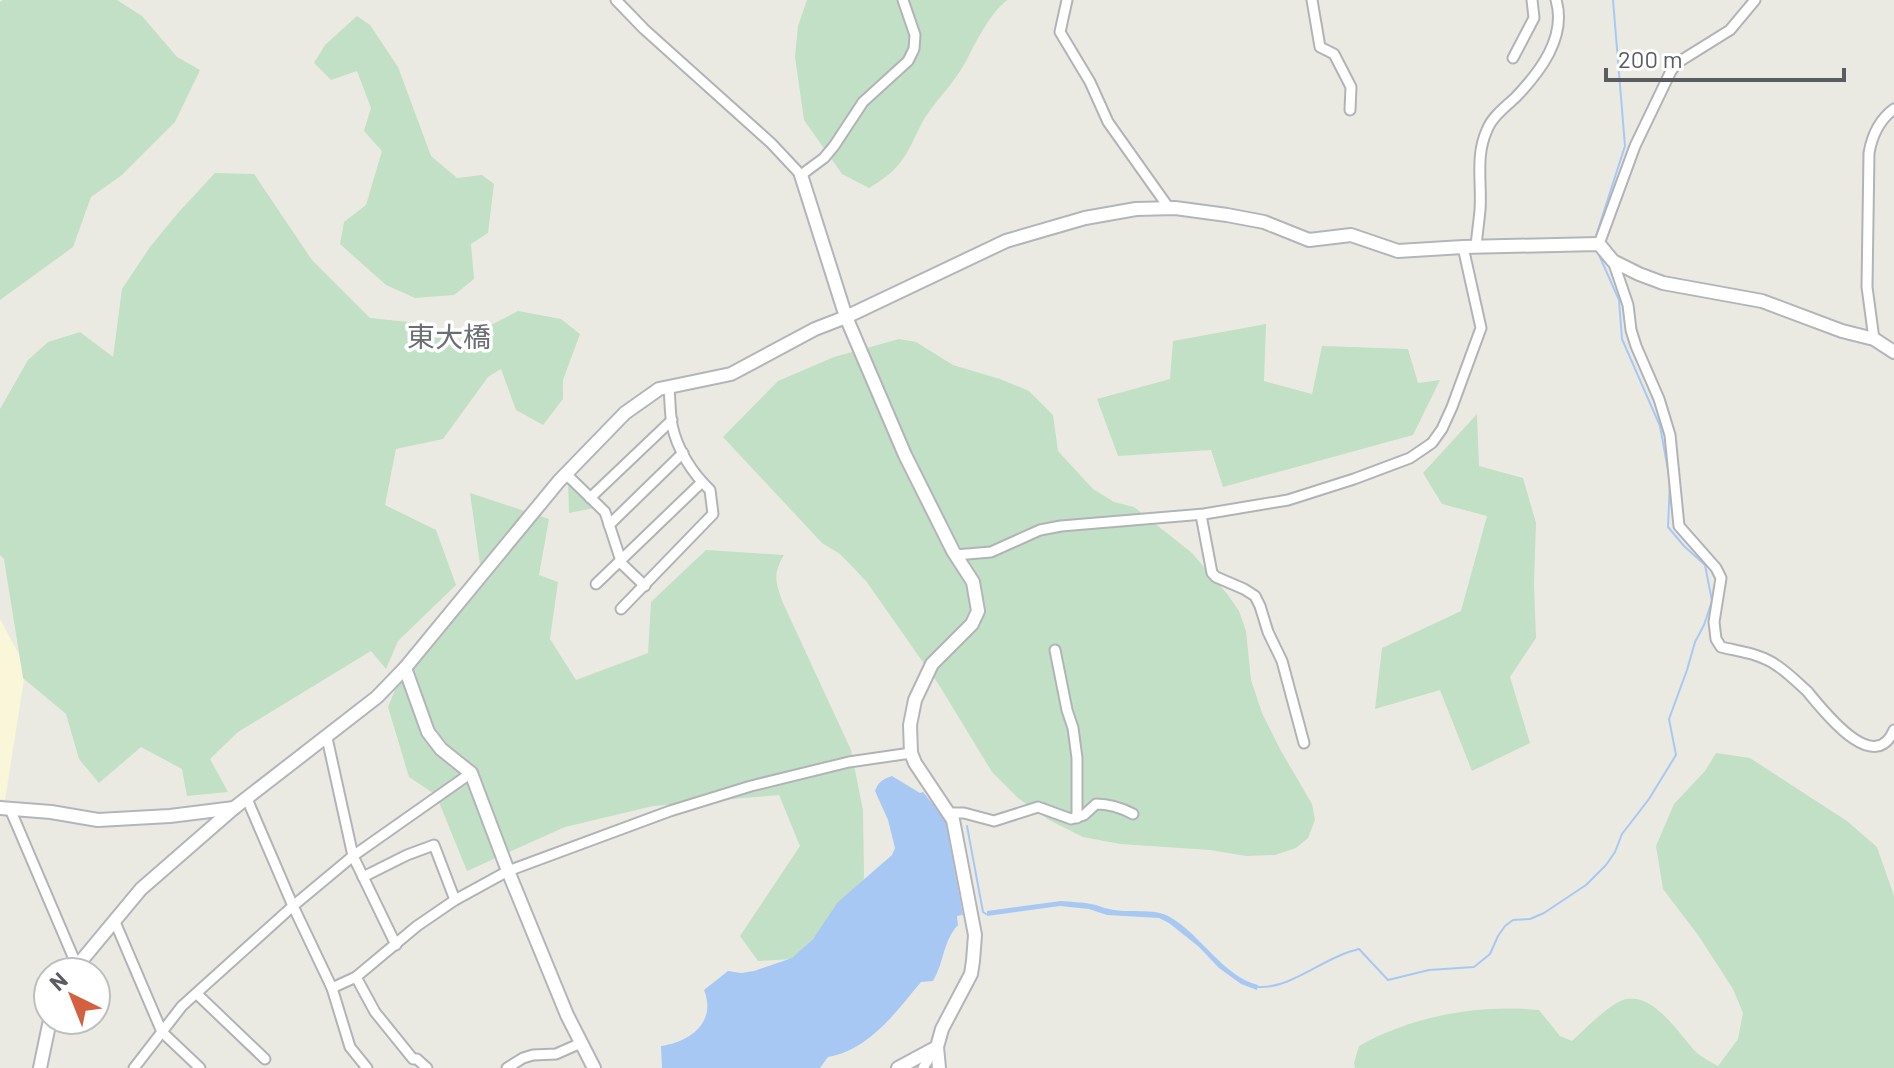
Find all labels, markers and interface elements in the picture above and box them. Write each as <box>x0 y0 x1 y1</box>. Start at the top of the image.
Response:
scale bar <box>1606 32 1844 82</box>
text: 200 m <box>1618 44 1683 73</box>
district label: 東大橋 <box>407 319 491 353</box>
north arrow <box>32 956 112 1036</box>
text: N <box>43 966 72 995</box>

